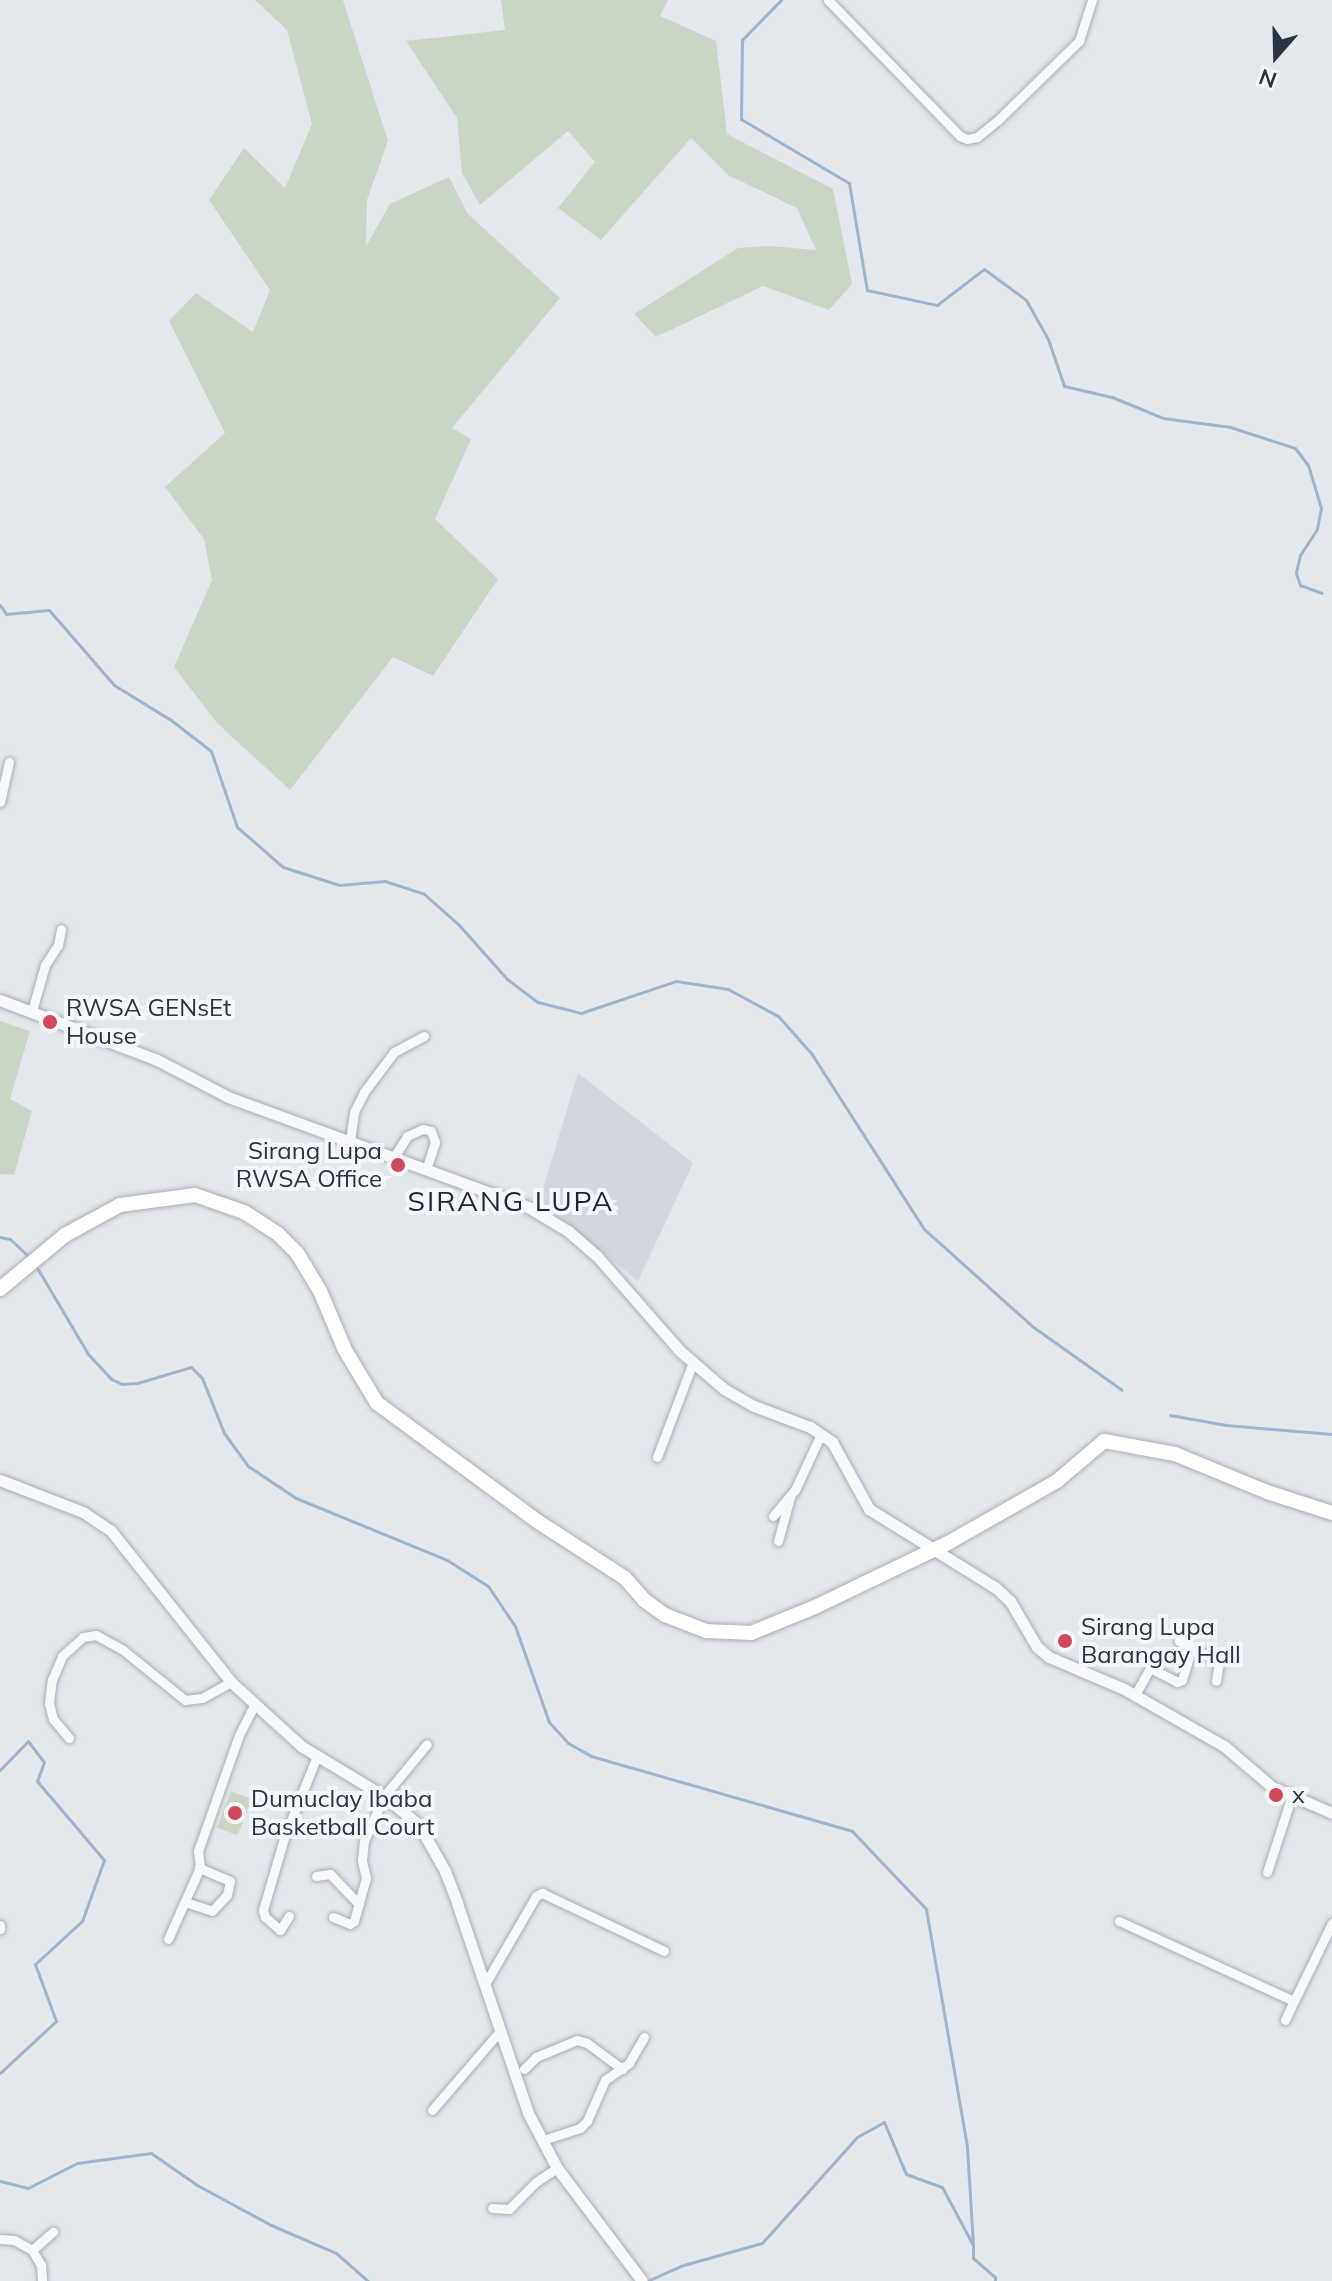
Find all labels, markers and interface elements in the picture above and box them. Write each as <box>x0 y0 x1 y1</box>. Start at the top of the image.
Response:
north arrow <box>1236 16 1316 96</box>
text: N <box>1255 63 1280 95</box>
place label: RWSA GENsEt House <box>66 994 231 1050</box>
marker: RWSA GENsEt House <box>41 1013 59 1031</box>
place label: Sirang Lupa RWSA Office <box>236 1137 382 1193</box>
marker: Sirang Lupa RWSA Office <box>389 1156 407 1174</box>
district label: SIRANG LUPA <box>408 1184 614 1218</box>
place label: Sirang Lupa Barangay Hall <box>1081 1613 1241 1669</box>
marker: Sirang Lupa Barangay Hall <box>1056 1632 1074 1650</box>
place label: x <box>1292 1781 1305 1809</box>
place label: Dumuclay Ibaba Basketball Court <box>251 1785 434 1841</box>
marker: x <box>1267 1786 1285 1804</box>
marker: Dumuclay Ibaba Basketball Court <box>226 1804 244 1822</box>

